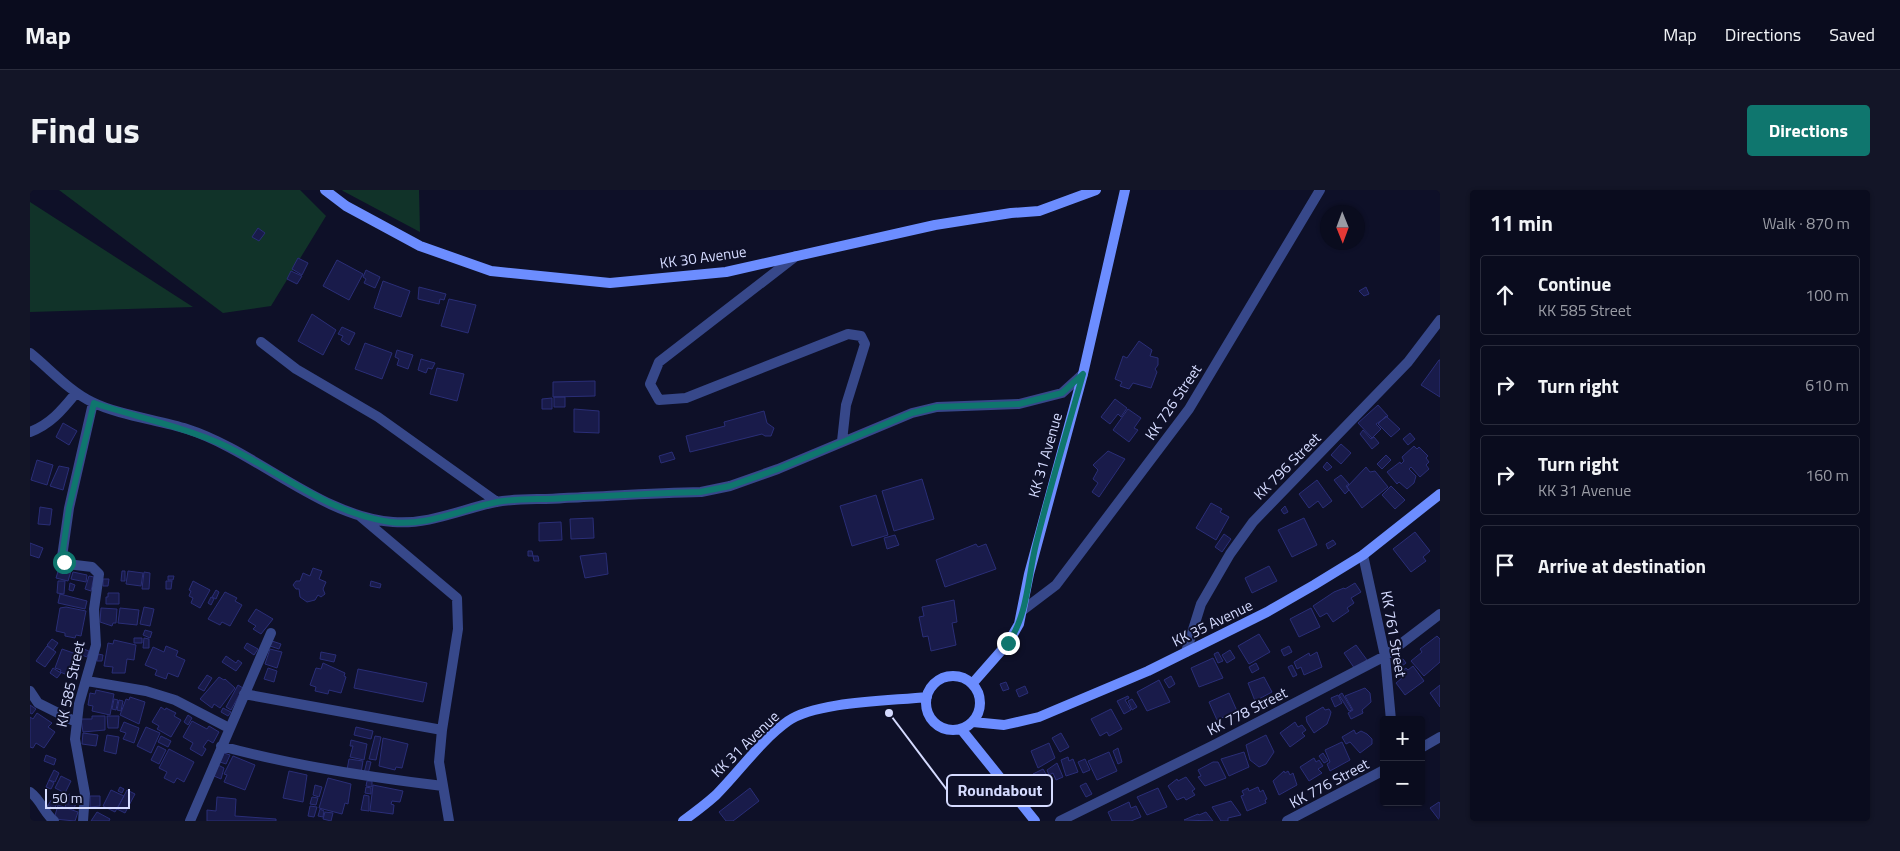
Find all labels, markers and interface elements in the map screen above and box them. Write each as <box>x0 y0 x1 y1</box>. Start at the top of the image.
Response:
text: Map <box>25 17 71 53</box>
text: Map <box>1663 21 1697 48</box>
text: Directions <box>1725 21 1801 48</box>
text: Saved <box>1829 21 1875 48</box>
text: Find us <box>30 103 140 157</box>
button: Directions <box>1747 105 1870 156</box>
north arrow <box>1320 205 1365 250</box>
text: 11 min <box>1490 207 1553 239</box>
text: Walk · 870 m <box>1762 211 1850 235</box>
street label: KK 30 Avenue <box>658 240 748 274</box>
text: Continue <box>1538 269 1611 298</box>
icon: ahead <box>1491 281 1519 309</box>
text: 100 m <box>1805 283 1849 307</box>
text: KK 585 Street <box>1538 298 1631 322</box>
street label: KK 726 Street <box>1139 359 1207 445</box>
icon: right <box>1491 371 1519 399</box>
text: Turn right <box>1538 371 1619 400</box>
text: 610 m <box>1805 373 1849 397</box>
street label: KK 31 Avenue <box>1022 410 1068 500</box>
street label: KK 796 Street <box>1248 426 1327 505</box>
text: Turn right <box>1538 449 1619 478</box>
icon: right <box>1491 461 1519 489</box>
text: 160 m <box>1805 463 1849 487</box>
text: KK 31 Avenue <box>1538 478 1631 502</box>
route start <box>53 551 76 574</box>
icon: arrive <box>1491 551 1519 579</box>
text: Arrive at destination <box>1538 551 1706 580</box>
street label: KK 761 Street <box>1375 589 1413 680</box>
street label: KK 35 Avenue <box>1168 594 1256 652</box>
route end <box>997 632 1020 655</box>
street label: KK 585 Street <box>50 638 91 729</box>
street label: KK 778 Street <box>1203 681 1292 741</box>
street label: KK 31 Avenue <box>706 705 784 783</box>
map controls <box>1380 716 1425 806</box>
button: + <box>1380 716 1425 761</box>
street label: KK 776 Street <box>1285 752 1374 814</box>
button: − <box>1380 761 1425 806</box>
callout: Roundabout <box>947 775 1052 806</box>
text: Roundabout <box>958 778 1043 802</box>
scale bar <box>45 786 130 809</box>
text: 50 m <box>52 787 82 808</box>

